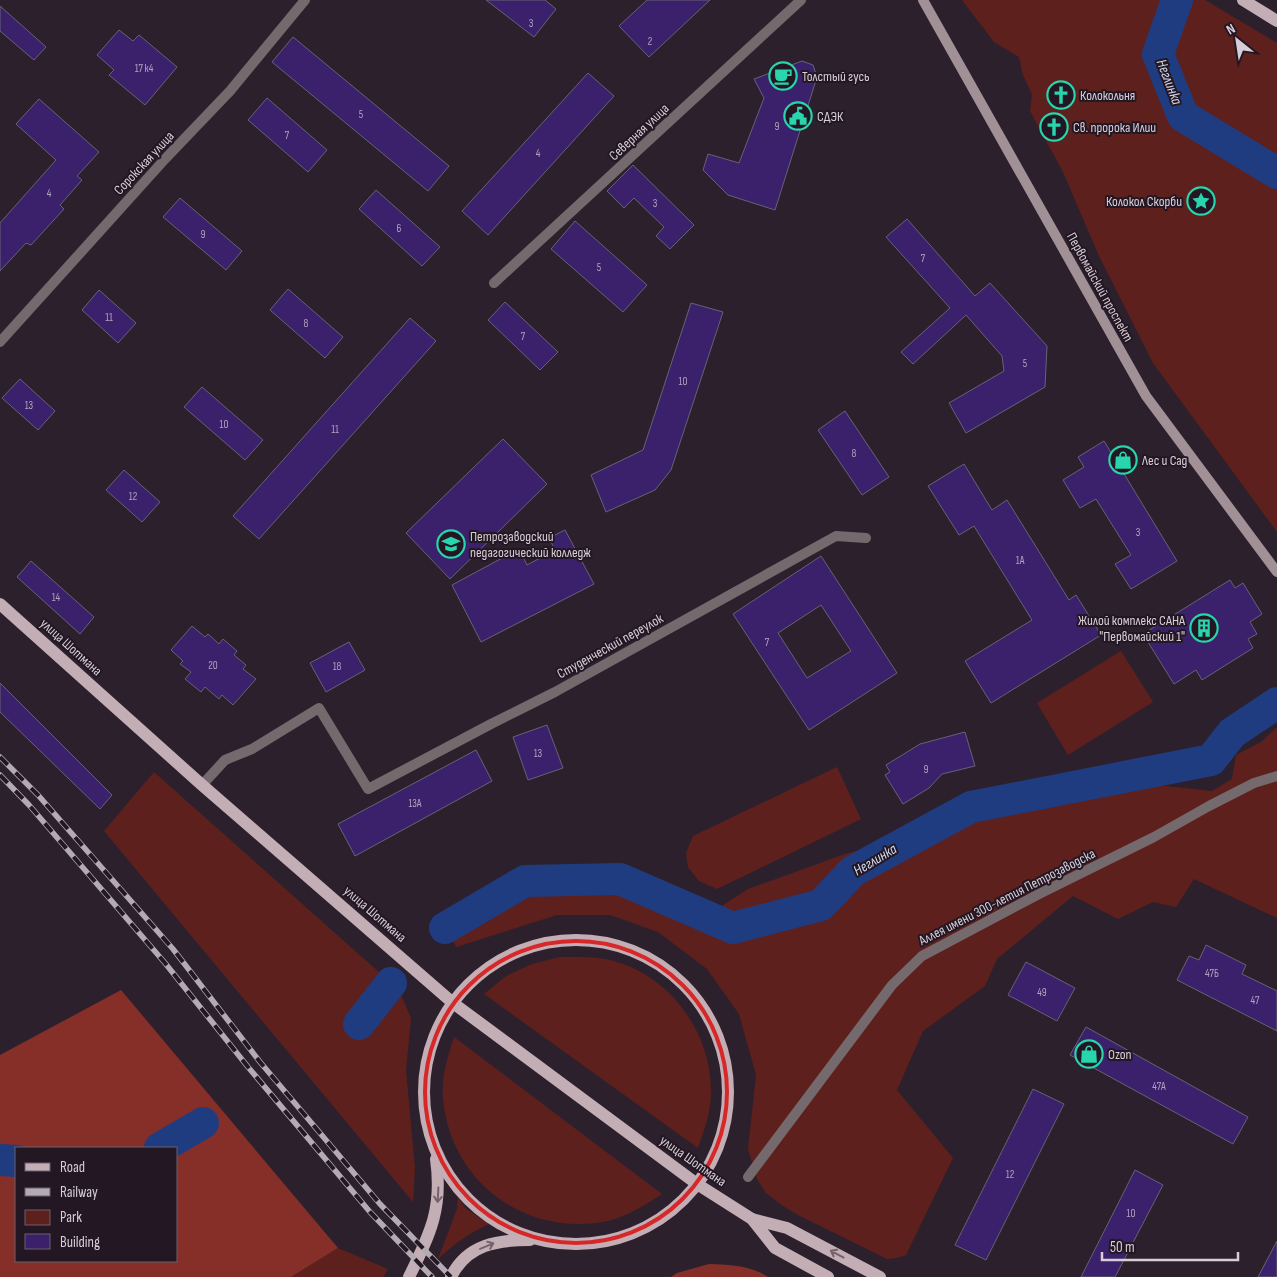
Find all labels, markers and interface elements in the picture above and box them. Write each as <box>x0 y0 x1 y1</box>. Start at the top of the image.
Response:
north arrow <box>1212 15 1262 65</box>
house number: 3 <box>529 17 534 30</box>
text: N <box>1223 20 1238 38</box>
house number: 2 <box>648 35 653 48</box>
water label: Неглинка <box>1152 56 1186 108</box>
cafe icon: Толстый гусь <box>768 61 798 91</box>
house number: 17 к4 <box>135 62 154 75</box>
place label: Толстый гусь <box>802 68 870 85</box>
church icon: Колокольня <box>1046 80 1076 110</box>
place label: Колокольня <box>1080 87 1135 104</box>
street label: Северная улица <box>605 100 673 164</box>
public building icon: СДЭК <box>783 101 813 131</box>
house number: 5 <box>359 108 363 121</box>
place label: СДЭК <box>817 108 844 125</box>
church icon: Св. пророка Илии <box>1039 112 1069 142</box>
place label: Св. пророка Илии <box>1073 119 1156 136</box>
house number: 9 <box>775 120 780 133</box>
street label: Сорокская улица <box>110 128 178 198</box>
house number: 7 <box>285 129 290 142</box>
house number: 4 <box>536 147 541 160</box>
place icon: Колокол Скорби <box>1186 186 1216 216</box>
house number: 4 <box>47 187 52 200</box>
place label: Колокол Скорби <box>1106 193 1182 210</box>
house number: 3 <box>653 197 658 210</box>
house number: 6 <box>397 222 402 235</box>
house number: 9 <box>201 228 206 241</box>
street label: Первомайский проспект <box>1063 229 1137 345</box>
house number: 7 <box>921 252 926 265</box>
house number: 5 <box>597 261 601 274</box>
house number: 11 <box>105 311 113 324</box>
house number: 8 <box>304 317 309 330</box>
house number: 7 <box>521 330 526 343</box>
house number: 5 <box>1023 357 1027 370</box>
house number: 10 <box>679 375 687 388</box>
house number: 13 <box>25 399 34 412</box>
house number: 10 <box>220 418 228 431</box>
house number: 11 <box>331 423 339 436</box>
shop icon: Лес и Сад <box>1108 445 1138 475</box>
house number: 8 <box>852 447 857 460</box>
place label: Лес и Сад <box>1141 452 1187 469</box>
house number: 12 <box>129 490 138 503</box>
house number: 3 <box>1136 526 1141 539</box>
place label: Петрозаводский педагогический колледж <box>470 528 591 561</box>
school or university icon: Петрозаводский педагогический колледж <box>436 529 466 559</box>
house number: 1А <box>1016 554 1025 567</box>
house number: 14 <box>52 591 61 604</box>
street label: Студенческий переулок <box>554 609 667 682</box>
place label: Жилой комплекс САНА "Первомайский 1" <box>1078 612 1186 645</box>
building icon: Жилой комплекс САНА "Первомайский 1" <box>1189 613 1219 643</box>
street label: улица Шотмана <box>37 615 105 679</box>
house number: 7 <box>765 636 770 649</box>
house number: 20 <box>208 659 218 672</box>
house number: 18 <box>333 660 342 673</box>
house number: 13 <box>534 747 543 760</box>
house number: 9 <box>924 763 929 776</box>
house number: 13А <box>408 797 422 810</box>
water label: Неглинка <box>850 840 900 880</box>
street label: Аллея имени 300-летия Петрозаводска <box>915 845 1098 949</box>
street label: улица Шотмана <box>340 882 410 946</box>
house number: 47Б <box>1205 967 1219 980</box>
house number: 49 <box>1037 986 1047 999</box>
house number: 47 <box>1251 994 1260 1007</box>
shop icon: Ozon <box>1074 1039 1104 1069</box>
place label: Ozon <box>1108 1046 1132 1063</box>
house number: 47А <box>1152 1080 1166 1093</box>
street label: улица Шотмана <box>656 1132 730 1190</box>
legend <box>15 1147 178 1262</box>
text: Road <box>60 1158 85 1177</box>
house number: 12 <box>1006 1168 1015 1181</box>
text: Railway <box>60 1183 98 1202</box>
one-way arrow <box>434 1187 443 1203</box>
house number: 10 <box>1127 1207 1135 1220</box>
text: Park <box>60 1208 82 1227</box>
scale bar <box>1102 1230 1238 1262</box>
text: Building <box>60 1233 100 1252</box>
text: 50 m <box>1110 1238 1135 1257</box>
one-way arrow <box>479 1240 494 1250</box>
one-way arrow <box>829 1249 844 1259</box>

